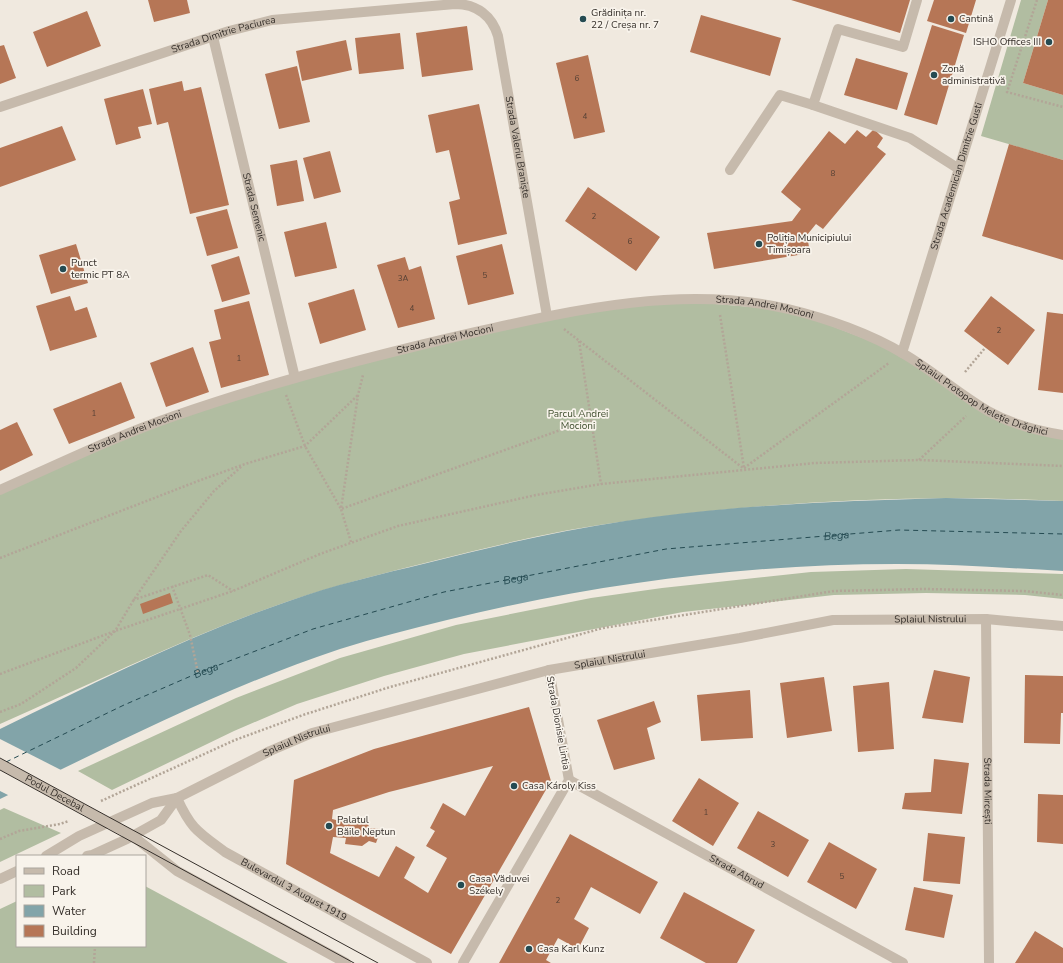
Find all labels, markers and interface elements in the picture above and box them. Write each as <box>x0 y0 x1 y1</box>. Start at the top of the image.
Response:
place label: Grădinița nr. 22 / Creșa nr. 7 <box>591 6 659 32</box>
place label: Cantină <box>959 12 993 26</box>
street label: Strada Dimitrie Paciurea <box>169 13 276 57</box>
marker: Grădinița nr. 22 / Creșa nr. 7 <box>578 14 588 24</box>
marker: Cantină <box>946 14 956 24</box>
place label: ISHO Offices III <box>973 35 1041 49</box>
marker: ISHO Offices III <box>1044 37 1054 47</box>
place label: Zonă administrativă <box>942 62 1005 88</box>
marker: Zonă administrativă <box>929 70 939 80</box>
house number: 6 <box>575 73 580 84</box>
street label: Strada Valeriu Braniște <box>502 95 533 199</box>
street label: Strada Academician Dimitrie Gusti <box>927 101 986 252</box>
house number: 4 <box>583 111 588 122</box>
house number: 8 <box>831 168 836 179</box>
street label: Strada Semenic <box>239 171 269 243</box>
house number: 2 <box>592 211 597 222</box>
place label: Poliția Municipiului Timișoara <box>767 231 851 257</box>
house number: 6 <box>628 236 633 247</box>
marker: Poliția Municipiului Timișoara <box>754 239 764 249</box>
place label: Punct termic PT 8A <box>71 256 130 282</box>
marker: Punct termic PT 8A <box>58 264 68 274</box>
house number: 5 <box>483 270 488 281</box>
house number: 3A <box>398 273 408 284</box>
street label: Strada Andrei Mocioni <box>715 292 815 322</box>
house number: 4 <box>410 303 415 314</box>
street label: Strada Andrei Mocioni <box>395 321 495 358</box>
house number: 2 <box>997 325 1002 336</box>
house number: 1 <box>237 353 242 364</box>
street label: Splaiul Protopop Meleție Drăghici <box>912 356 1049 439</box>
street label: Strada Andrei Mocioni <box>86 407 183 456</box>
park label: Parcul Andrei Mocioni <box>548 407 608 433</box>
house number: 1 <box>92 408 97 419</box>
water label: Bega <box>823 527 850 544</box>
water label: Bega <box>502 568 530 588</box>
street label: Splaiul Nistrului <box>894 612 966 627</box>
street label: Splaiul Nistrului <box>573 647 646 673</box>
water label: Bega <box>191 658 221 682</box>
street label: Strada Dionisie Lintia <box>543 675 573 771</box>
street label: Splaiul Nistrului <box>260 721 332 761</box>
street label: Strada Mircești <box>980 757 995 825</box>
street label: Podul Decebal <box>22 772 87 815</box>
place label: Casa Károly Kiss <box>522 779 596 793</box>
marker: Casa Károly Kiss <box>509 781 519 791</box>
house number: 1 <box>704 807 709 818</box>
place label: Palatul Băile Neptun <box>337 813 395 839</box>
marker: Palatul Băile Neptun <box>324 821 334 831</box>
house number: 3 <box>771 839 776 850</box>
street label: Strada Abrud <box>707 851 767 893</box>
legend <box>16 855 146 947</box>
street label: Bulevardul 3 August 1919 <box>238 855 349 925</box>
text: Road <box>52 863 80 879</box>
house number: 5 <box>840 871 845 882</box>
place label: Casa Văduvei Székely <box>469 872 529 898</box>
marker: Casa Văduvei Székely <box>456 880 466 890</box>
text: Park <box>52 883 77 899</box>
house number: 2 <box>556 895 561 906</box>
text: Water <box>52 903 86 919</box>
text: Building <box>52 923 97 939</box>
place label: Casa Karl Kunz <box>537 942 605 956</box>
marker: Casa Karl Kunz <box>524 944 534 954</box>

